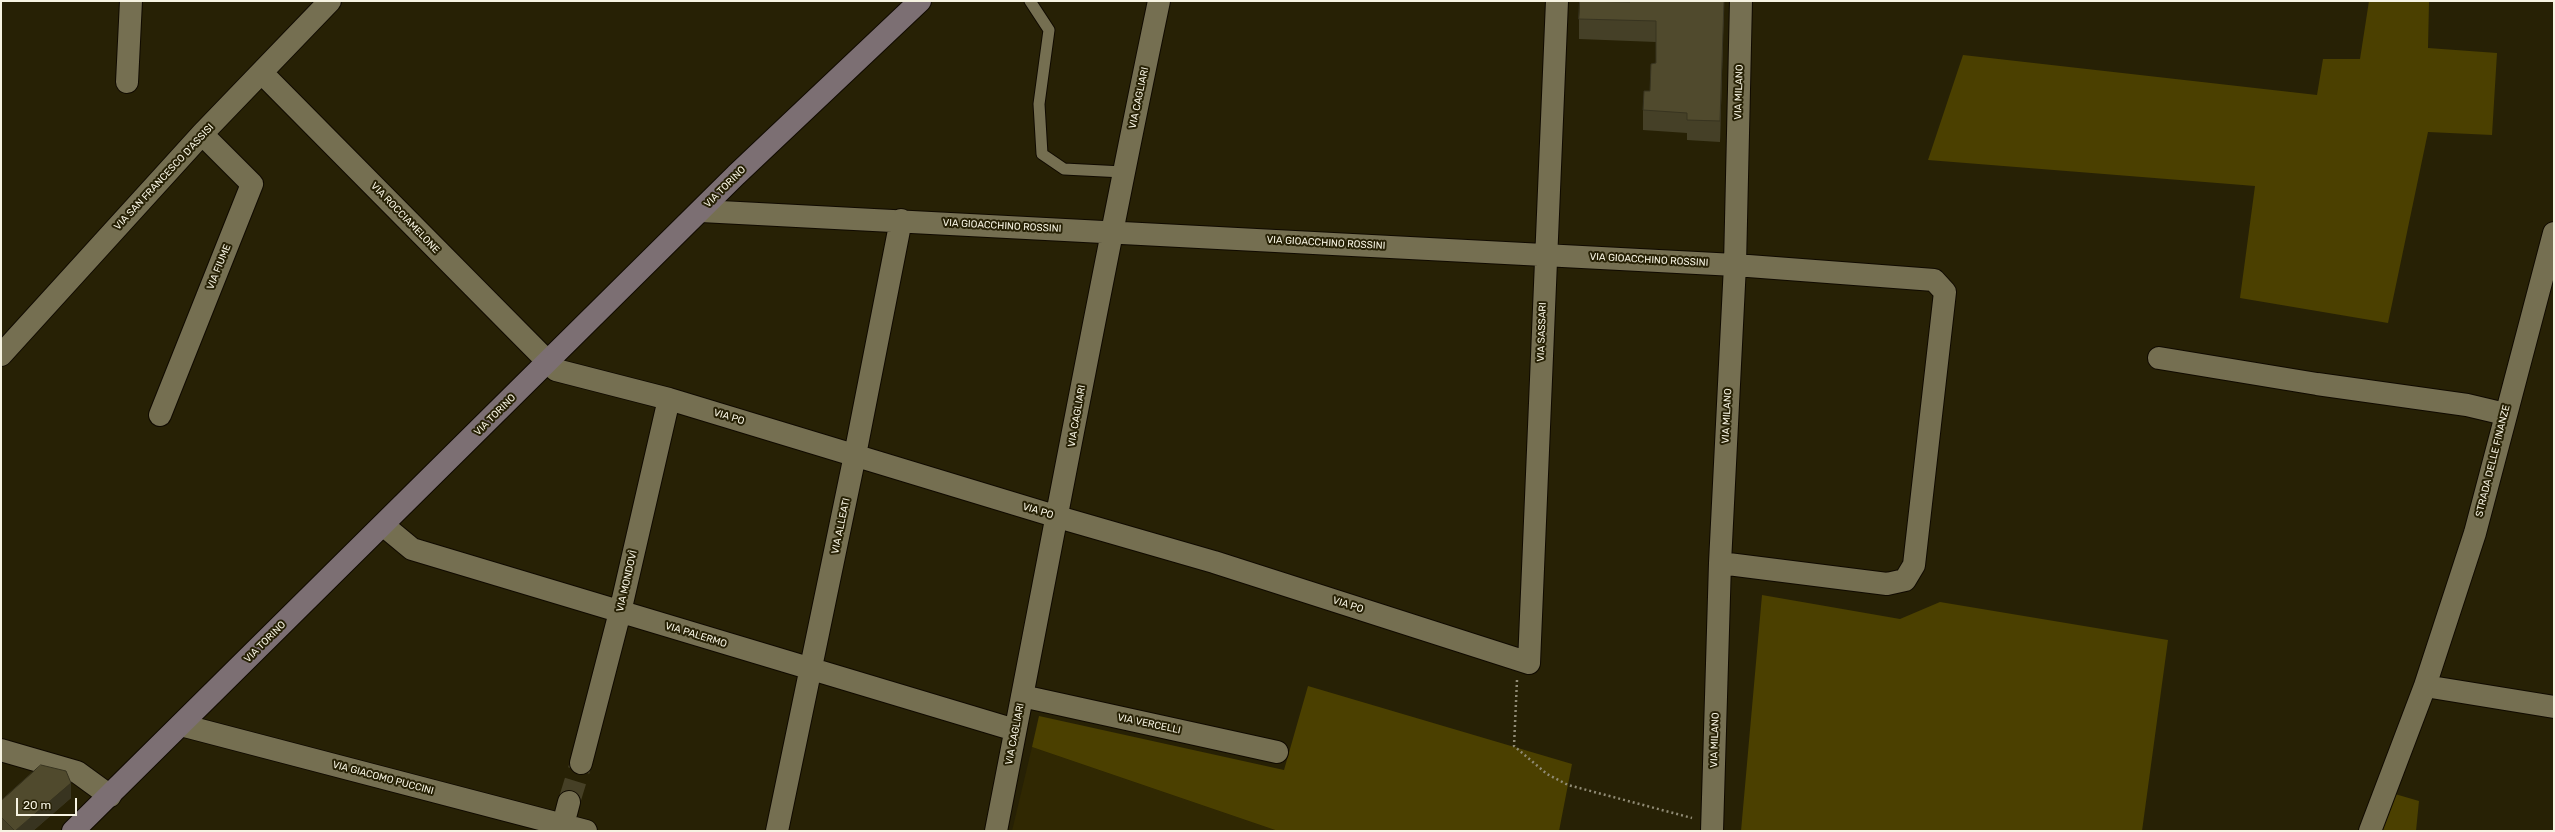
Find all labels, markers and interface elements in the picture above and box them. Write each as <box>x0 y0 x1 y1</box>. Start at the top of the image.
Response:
street label: VIA MILANO <box>1732 64 1746 120</box>
street label: VIA CAGLIARI <box>1127 66 1151 130</box>
street label: VIA SAN FRANCESCO D'ASSISI <box>112 121 216 233</box>
street label: VIA TORINO <box>702 164 748 210</box>
street label: VIA ROCCIAMELONE <box>368 180 442 256</box>
street label: VIA GIOACCHINO ROSSINI <box>942 217 1062 235</box>
street label: VIA GIOACCHINO ROSSINI <box>1266 234 1386 252</box>
street label: VIA FIUME <box>204 242 234 292</box>
street label: VIA GIOACCHINO ROSSINI <box>1589 251 1709 269</box>
street label: VIA SASSARI <box>1535 302 1549 362</box>
street label: VIA CAGLIARI <box>1066 384 1088 448</box>
street label: VIA MILANO <box>1720 388 1734 444</box>
street label: VIA TORINO <box>472 392 518 438</box>
street label: STRADA DELLE FINANZE <box>2473 404 2513 518</box>
street label: VIA PO <box>712 407 746 427</box>
street label: VIA ALLEATI <box>829 497 853 555</box>
street label: VIA PO <box>1021 501 1055 521</box>
street label: VIA MONDOVÌ <box>614 549 640 613</box>
street label: VIA PO <box>1331 594 1365 616</box>
street label: VIA TORINO <box>242 619 288 665</box>
street label: VIA PALERMO <box>664 620 728 650</box>
street label: VIA CAGLIARI <box>1003 702 1027 766</box>
street label: VIA VERCELLI <box>1116 711 1182 737</box>
street label: VIA MILANO <box>1708 712 1722 768</box>
street label: VIA GIACOMO PUCCINI <box>331 759 435 797</box>
scale bar <box>18 790 79 816</box>
text: 20 m <box>23 798 51 812</box>

